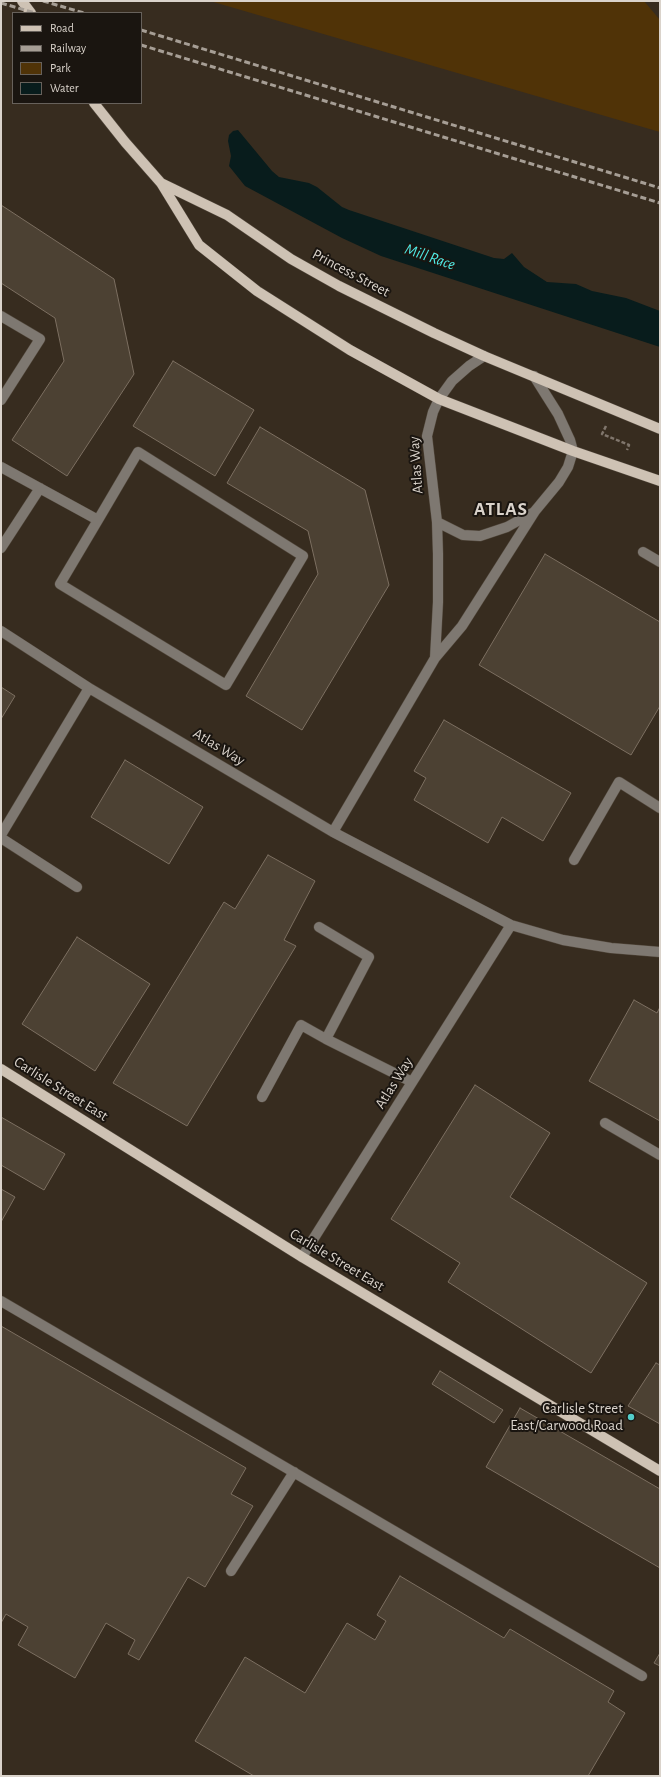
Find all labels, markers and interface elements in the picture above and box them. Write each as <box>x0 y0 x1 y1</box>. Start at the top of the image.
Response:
legend <box>12 12 142 104</box>
text: Road <box>50 22 74 34</box>
text: Railway <box>50 42 86 54</box>
text: Park <box>50 62 71 74</box>
text: Water <box>50 82 79 94</box>
water label: Mill Race <box>402 239 458 275</box>
street label: Princess Street <box>309 245 393 301</box>
street label: Atlas Way <box>405 436 427 494</box>
district label: ATLAS <box>474 498 528 520</box>
street label: Atlas Way <box>190 724 248 770</box>
street label: Carlisle Street East <box>11 1053 111 1125</box>
street label: Atlas Way <box>371 1054 417 1112</box>
street label: Carlisle Street East <box>286 1225 388 1295</box>
place label: Carlisle Street East/Carwood Road <box>510 1399 623 1434</box>
marker: Carlisle Street East/Carwood Road <box>626 1412 636 1422</box>

